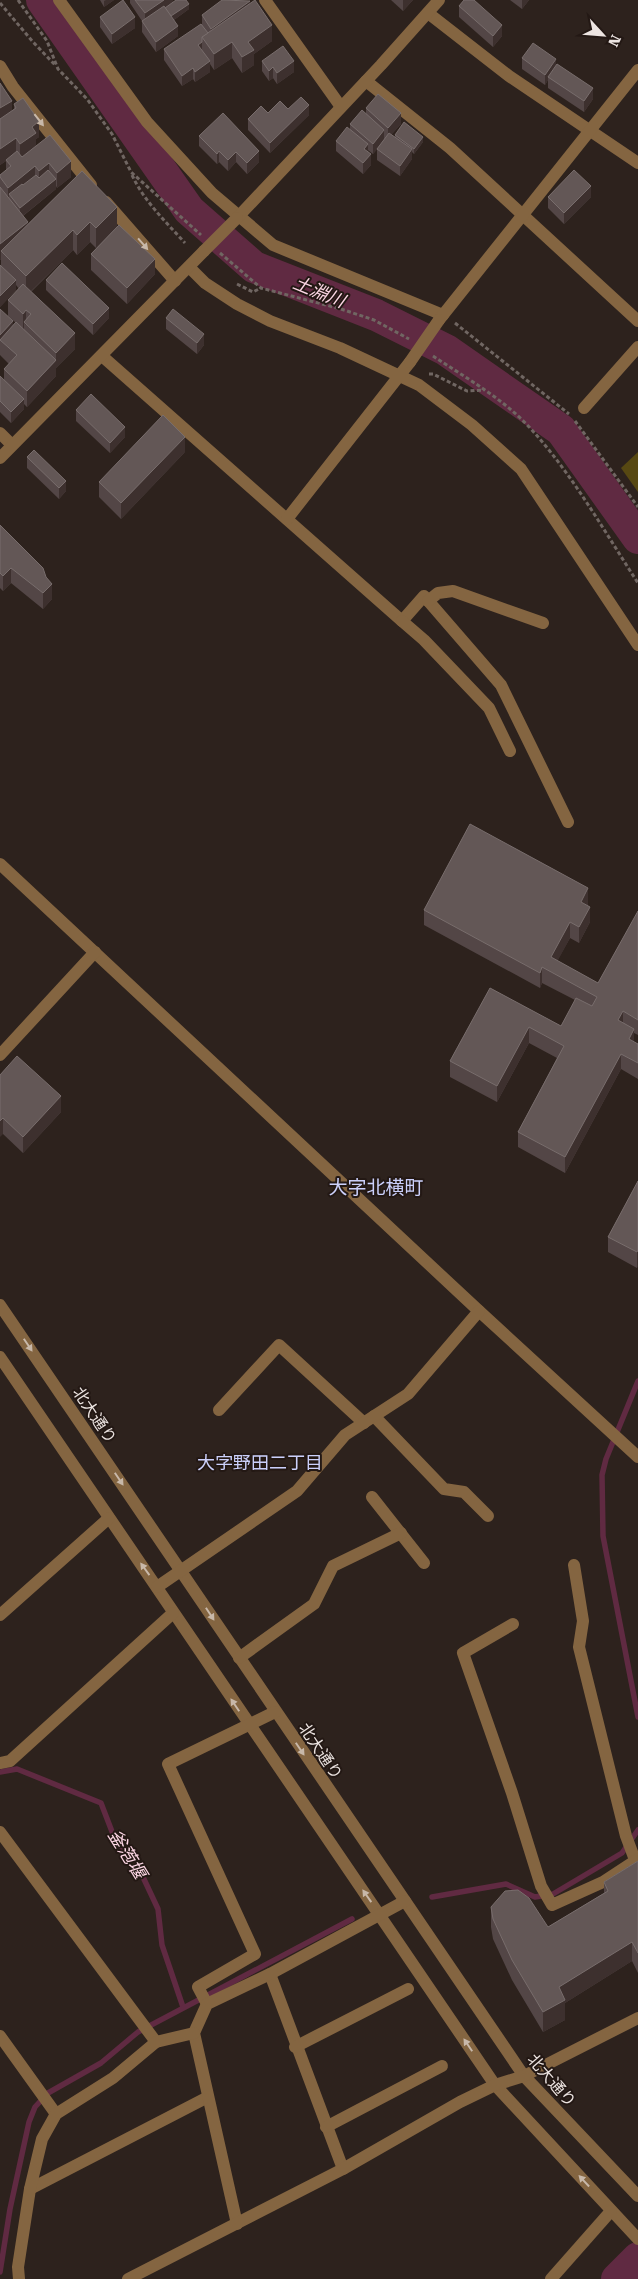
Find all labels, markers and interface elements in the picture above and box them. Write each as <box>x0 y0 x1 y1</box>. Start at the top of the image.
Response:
north arrow <box>578 10 628 60</box>
text: N <box>605 32 624 49</box>
one-way arrow <box>33 113 44 126</box>
one-way arrow <box>137 238 149 250</box>
water label: 土淵川 <box>290 272 350 312</box>
district label: 大字北横町 <box>328 1176 424 1199</box>
one-way arrow <box>23 1338 32 1352</box>
street label: 北大通り <box>69 1383 120 1447</box>
district label: 大字野田二丁目 <box>197 1452 323 1473</box>
one-way arrow <box>114 1472 124 1486</box>
one-way arrow <box>140 1563 150 1576</box>
one-way arrow <box>206 1607 215 1620</box>
one-way arrow <box>230 1698 240 1711</box>
street label: 北大通り <box>295 1719 346 1783</box>
one-way arrow <box>295 1742 305 1756</box>
water label: 釜萢堰 <box>104 1825 152 1885</box>
one-way arrow <box>362 1890 372 1903</box>
one-way arrow <box>463 2039 473 2052</box>
street label: 北大通り <box>523 2050 580 2111</box>
one-way arrow <box>578 2176 590 2188</box>

